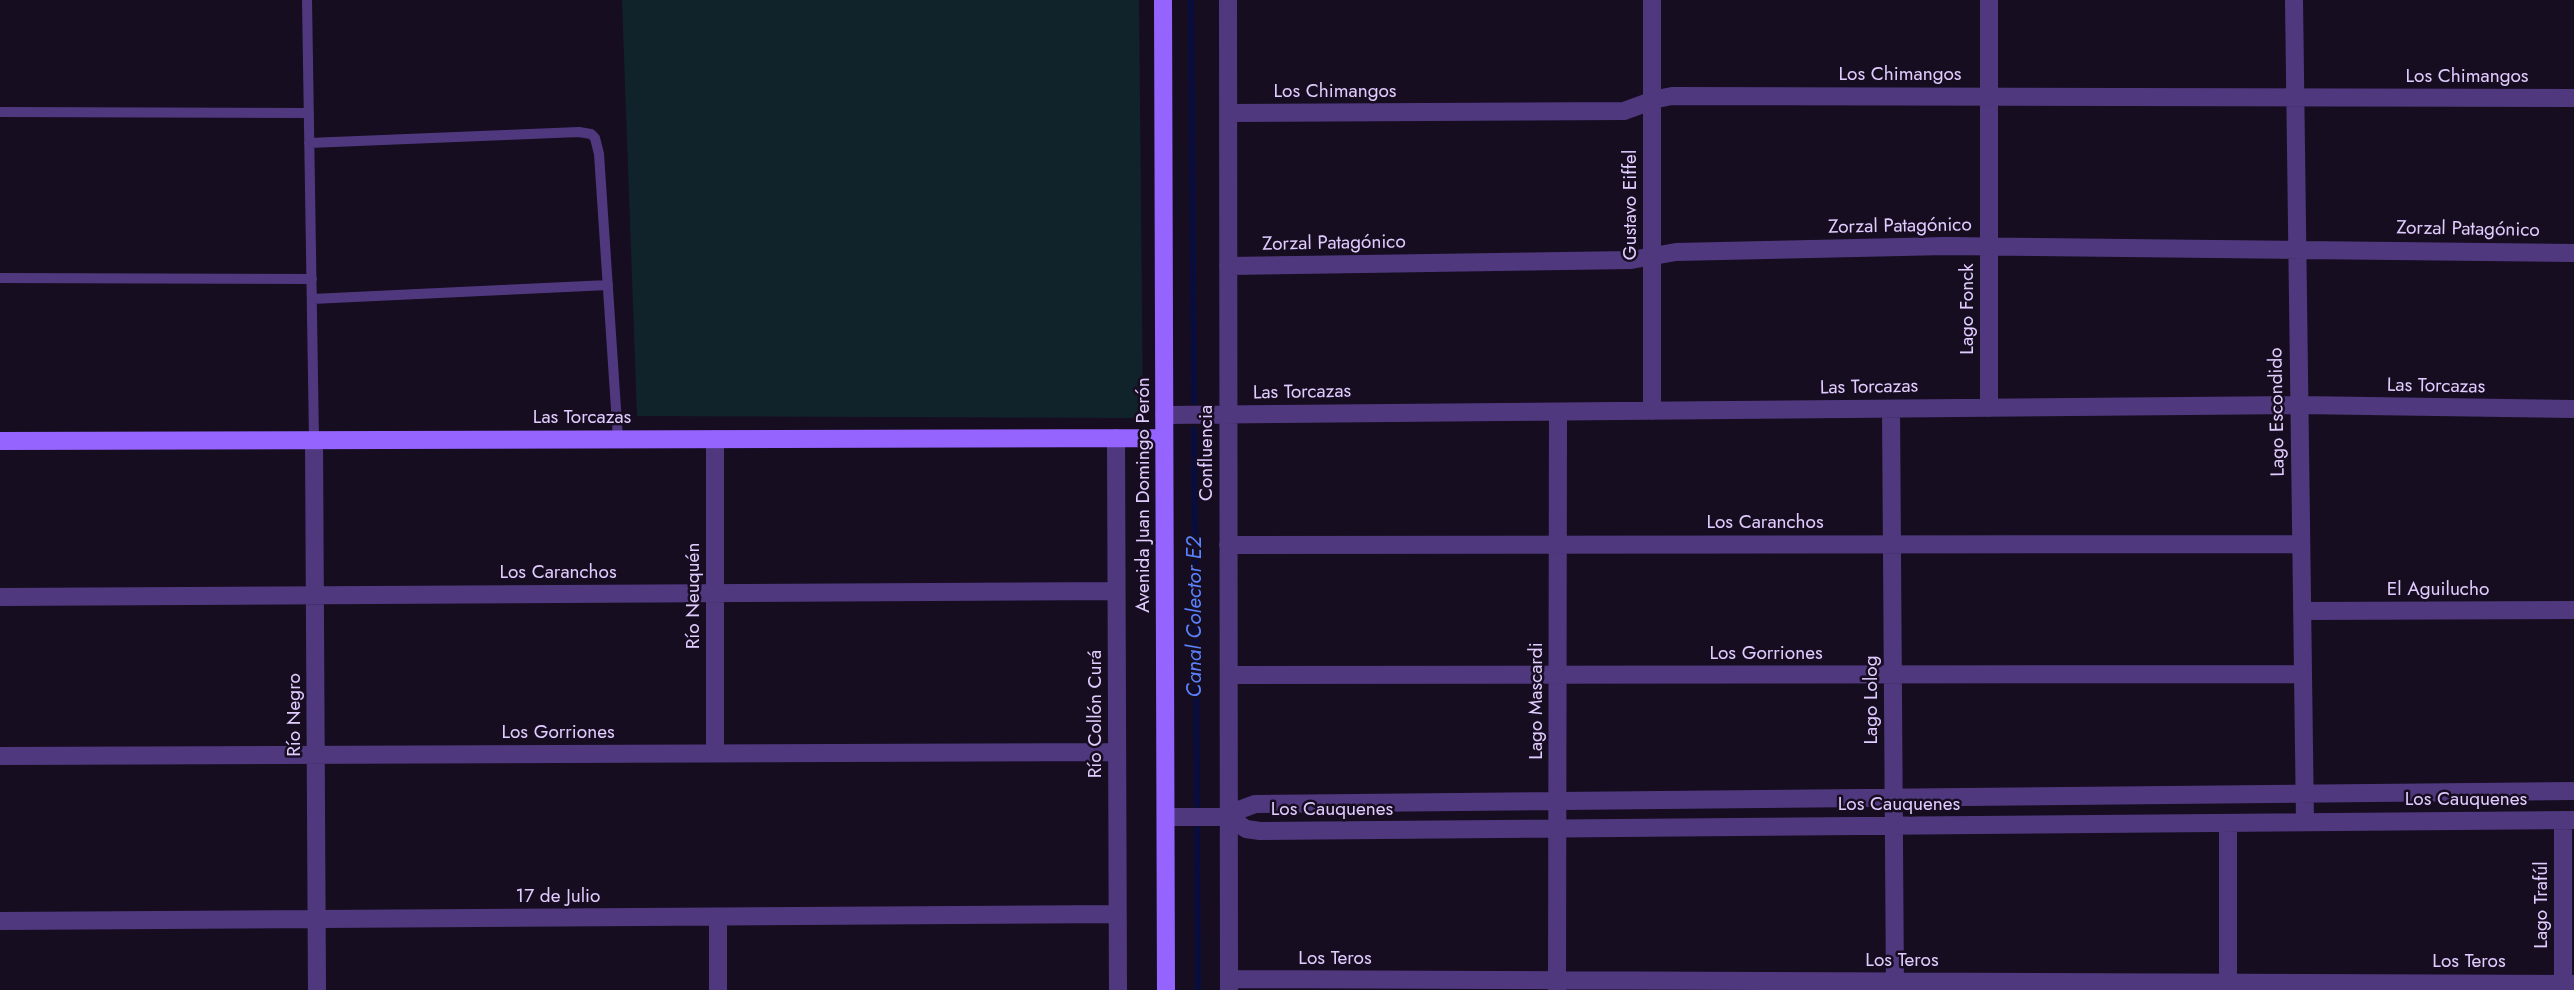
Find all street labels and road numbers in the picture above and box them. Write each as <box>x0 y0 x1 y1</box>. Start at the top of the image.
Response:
street label: Los Chimangos <box>1838 64 1962 86</box>
street label: Los Chimangos <box>2405 66 2529 88</box>
street label: Los Chimangos <box>1273 81 1397 103</box>
street label: Gustavo Eiffel <box>1620 150 1642 260</box>
street label: Zorzal Patagónico <box>1828 214 1972 240</box>
street label: Zorzal Patagónico <box>2396 217 2540 243</box>
street label: Zorzal Patagónico <box>1262 231 1406 257</box>
street label: Lago Fonck <box>1957 263 1979 355</box>
street label: Lago Escondido <box>2265 347 2291 477</box>
street label: Las Torcazas <box>2387 375 2485 399</box>
street label: Las Torcazas <box>1820 376 1918 400</box>
street label: Avenida Juan Domingo Perón <box>1133 377 1155 613</box>
street label: Las Torcazas <box>1253 381 1351 405</box>
street label: Confluencia <box>1196 405 1218 501</box>
street label: Las Torcazas <box>533 407 631 429</box>
street label: Los Caranchos <box>1706 512 1824 534</box>
street label: Río Neuquén <box>683 543 705 649</box>
street label: Los Caranchos <box>499 562 617 584</box>
street label: El Aguilucho <box>2387 579 2489 601</box>
street label: Lago Mascardi <box>1526 642 1548 760</box>
street label: Los Gorriones <box>1709 643 1823 665</box>
street label: Río Collón Curá <box>1085 650 1107 778</box>
street label: Lago Lolog <box>1861 655 1883 745</box>
street label: Río Negro <box>284 673 306 757</box>
street label: Los Gorriones <box>501 722 615 744</box>
street label: Los Cauquenes <box>2405 789 2527 811</box>
street label: Los Cauquenes <box>1838 794 1960 816</box>
street label: Los Cauquenes <box>1271 799 1393 821</box>
street label: Lago Trafúl <box>2531 861 2553 949</box>
street label: 17 de Julio <box>516 886 600 908</box>
street label: Los Teros <box>1298 948 1372 970</box>
street label: Los Teros <box>1865 950 1939 972</box>
street label: Los Teros <box>2432 951 2506 973</box>

